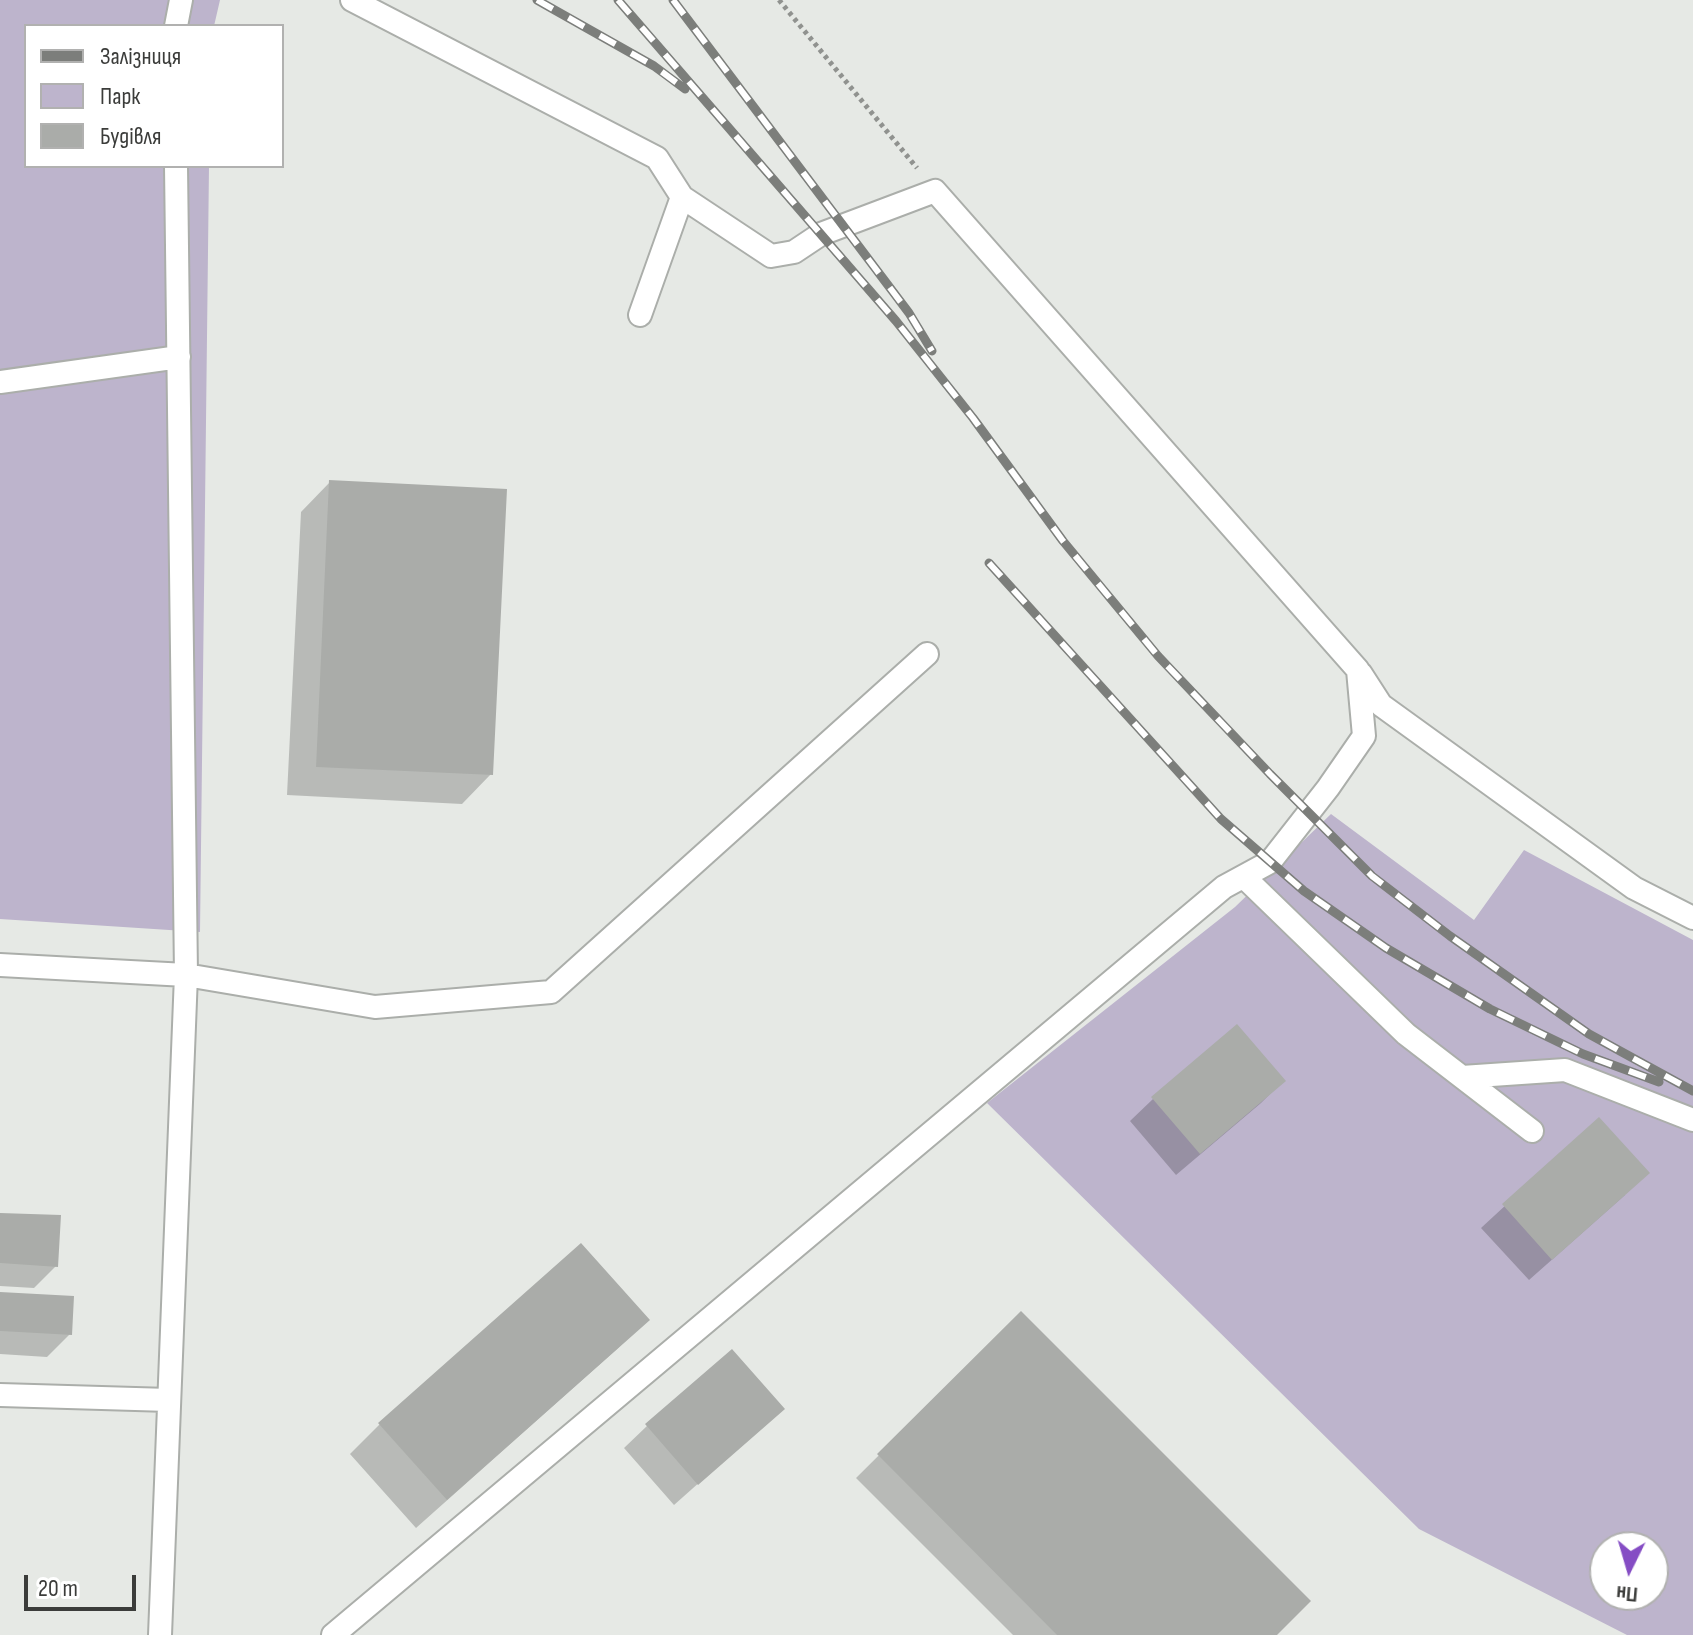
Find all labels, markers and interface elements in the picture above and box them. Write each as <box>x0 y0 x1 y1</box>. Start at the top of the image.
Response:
legend <box>24 24 284 168</box>
text: Залізниця <box>100 42 181 71</box>
text: Парк <box>100 82 140 111</box>
text: Будівля <box>100 122 161 151</box>
north arrow <box>1589 1531 1669 1611</box>
scale bar <box>28 1559 140 1609</box>
text: 20 m <box>38 1574 78 1603</box>
text: Пн <box>1615 1579 1639 1608</box>

